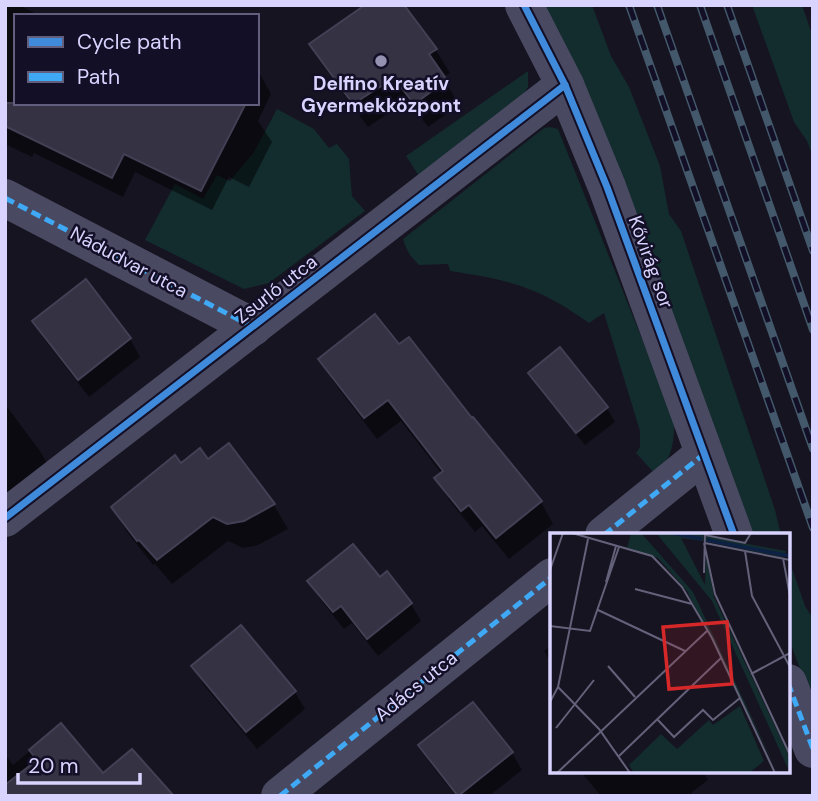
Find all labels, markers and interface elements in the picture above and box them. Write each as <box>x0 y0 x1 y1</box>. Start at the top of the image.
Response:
legend <box>14 14 259 105</box>
text: Cycle path <box>77 28 182 56</box>
marker: Delfino Kreatív Gyermekközpont <box>373 53 389 69</box>
text: Path <box>77 63 120 91</box>
place label: Delfino Kreatív Gyermekközpont <box>301 71 461 118</box>
street label: Kővirág sor <box>623 212 679 312</box>
street label: Nádudvar utca <box>66 221 192 303</box>
street label: Zsurló utca <box>230 249 322 329</box>
inset map <box>550 533 790 773</box>
street label: Adács utca <box>370 645 462 727</box>
scale bar <box>18 742 140 786</box>
text: 20 m <box>28 752 79 780</box>

